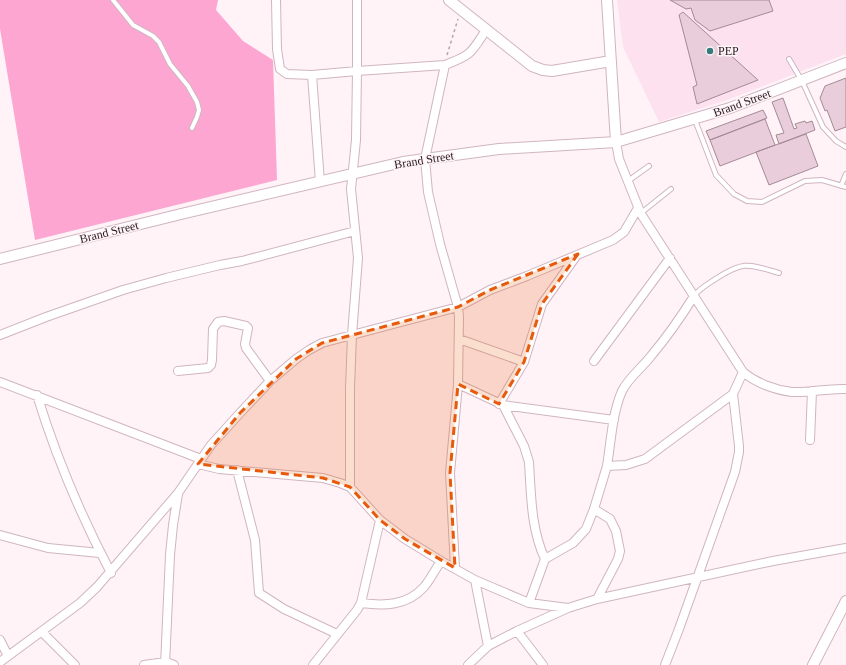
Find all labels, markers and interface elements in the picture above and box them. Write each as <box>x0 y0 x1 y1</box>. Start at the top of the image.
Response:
place label: PEP <box>718 44 739 58</box>
marker: PEP <box>705 46 715 56</box>
street label: Brand Street <box>711 86 773 120</box>
street label: Brand Street <box>393 148 456 172</box>
street label: Brand Street <box>78 218 141 246</box>

